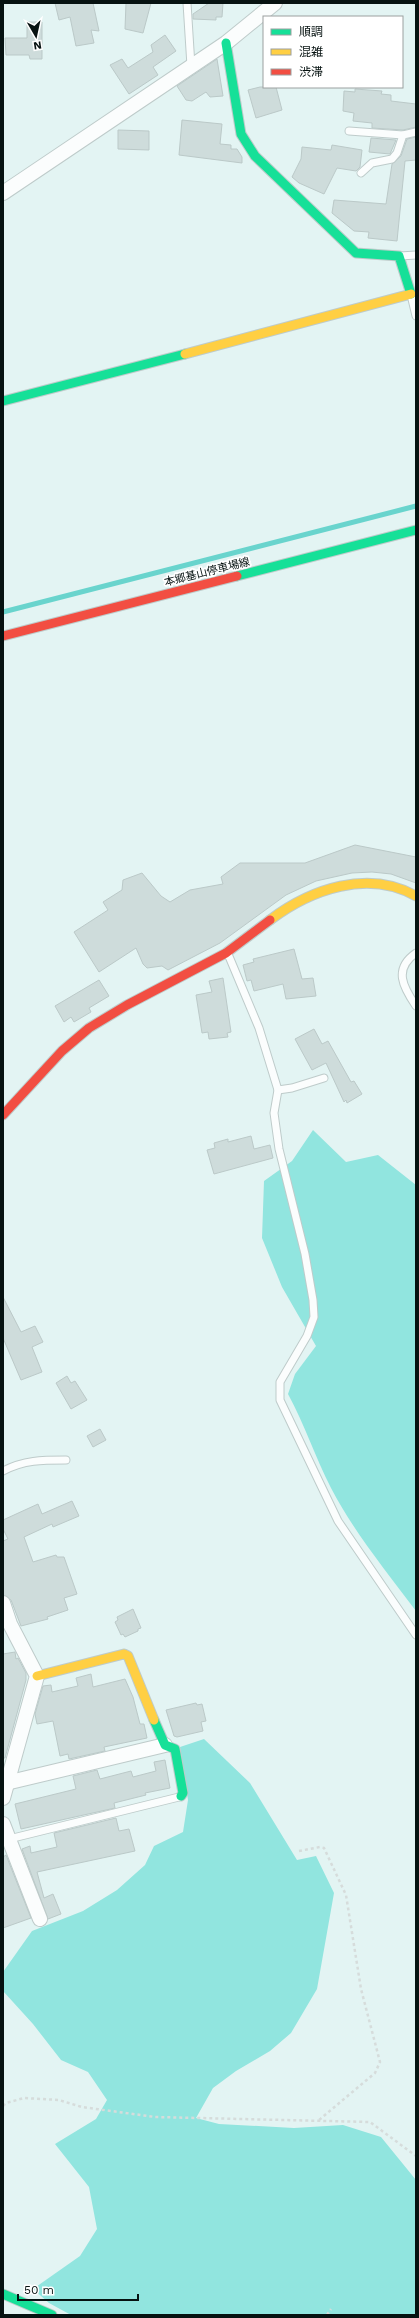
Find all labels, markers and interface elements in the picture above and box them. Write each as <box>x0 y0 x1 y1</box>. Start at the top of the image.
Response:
north arrow <box>16 16 56 56</box>
legend <box>263 16 403 88</box>
text: 順調 <box>299 25 323 39</box>
text: N <box>32 38 43 52</box>
text: 混雑 <box>299 45 323 59</box>
text: 渋滞 <box>299 65 323 79</box>
street label: 本郷基山停車場線 <box>163 555 251 589</box>
scale bar <box>18 2276 138 2302</box>
text: 50 m <box>24 2283 54 2297</box>

